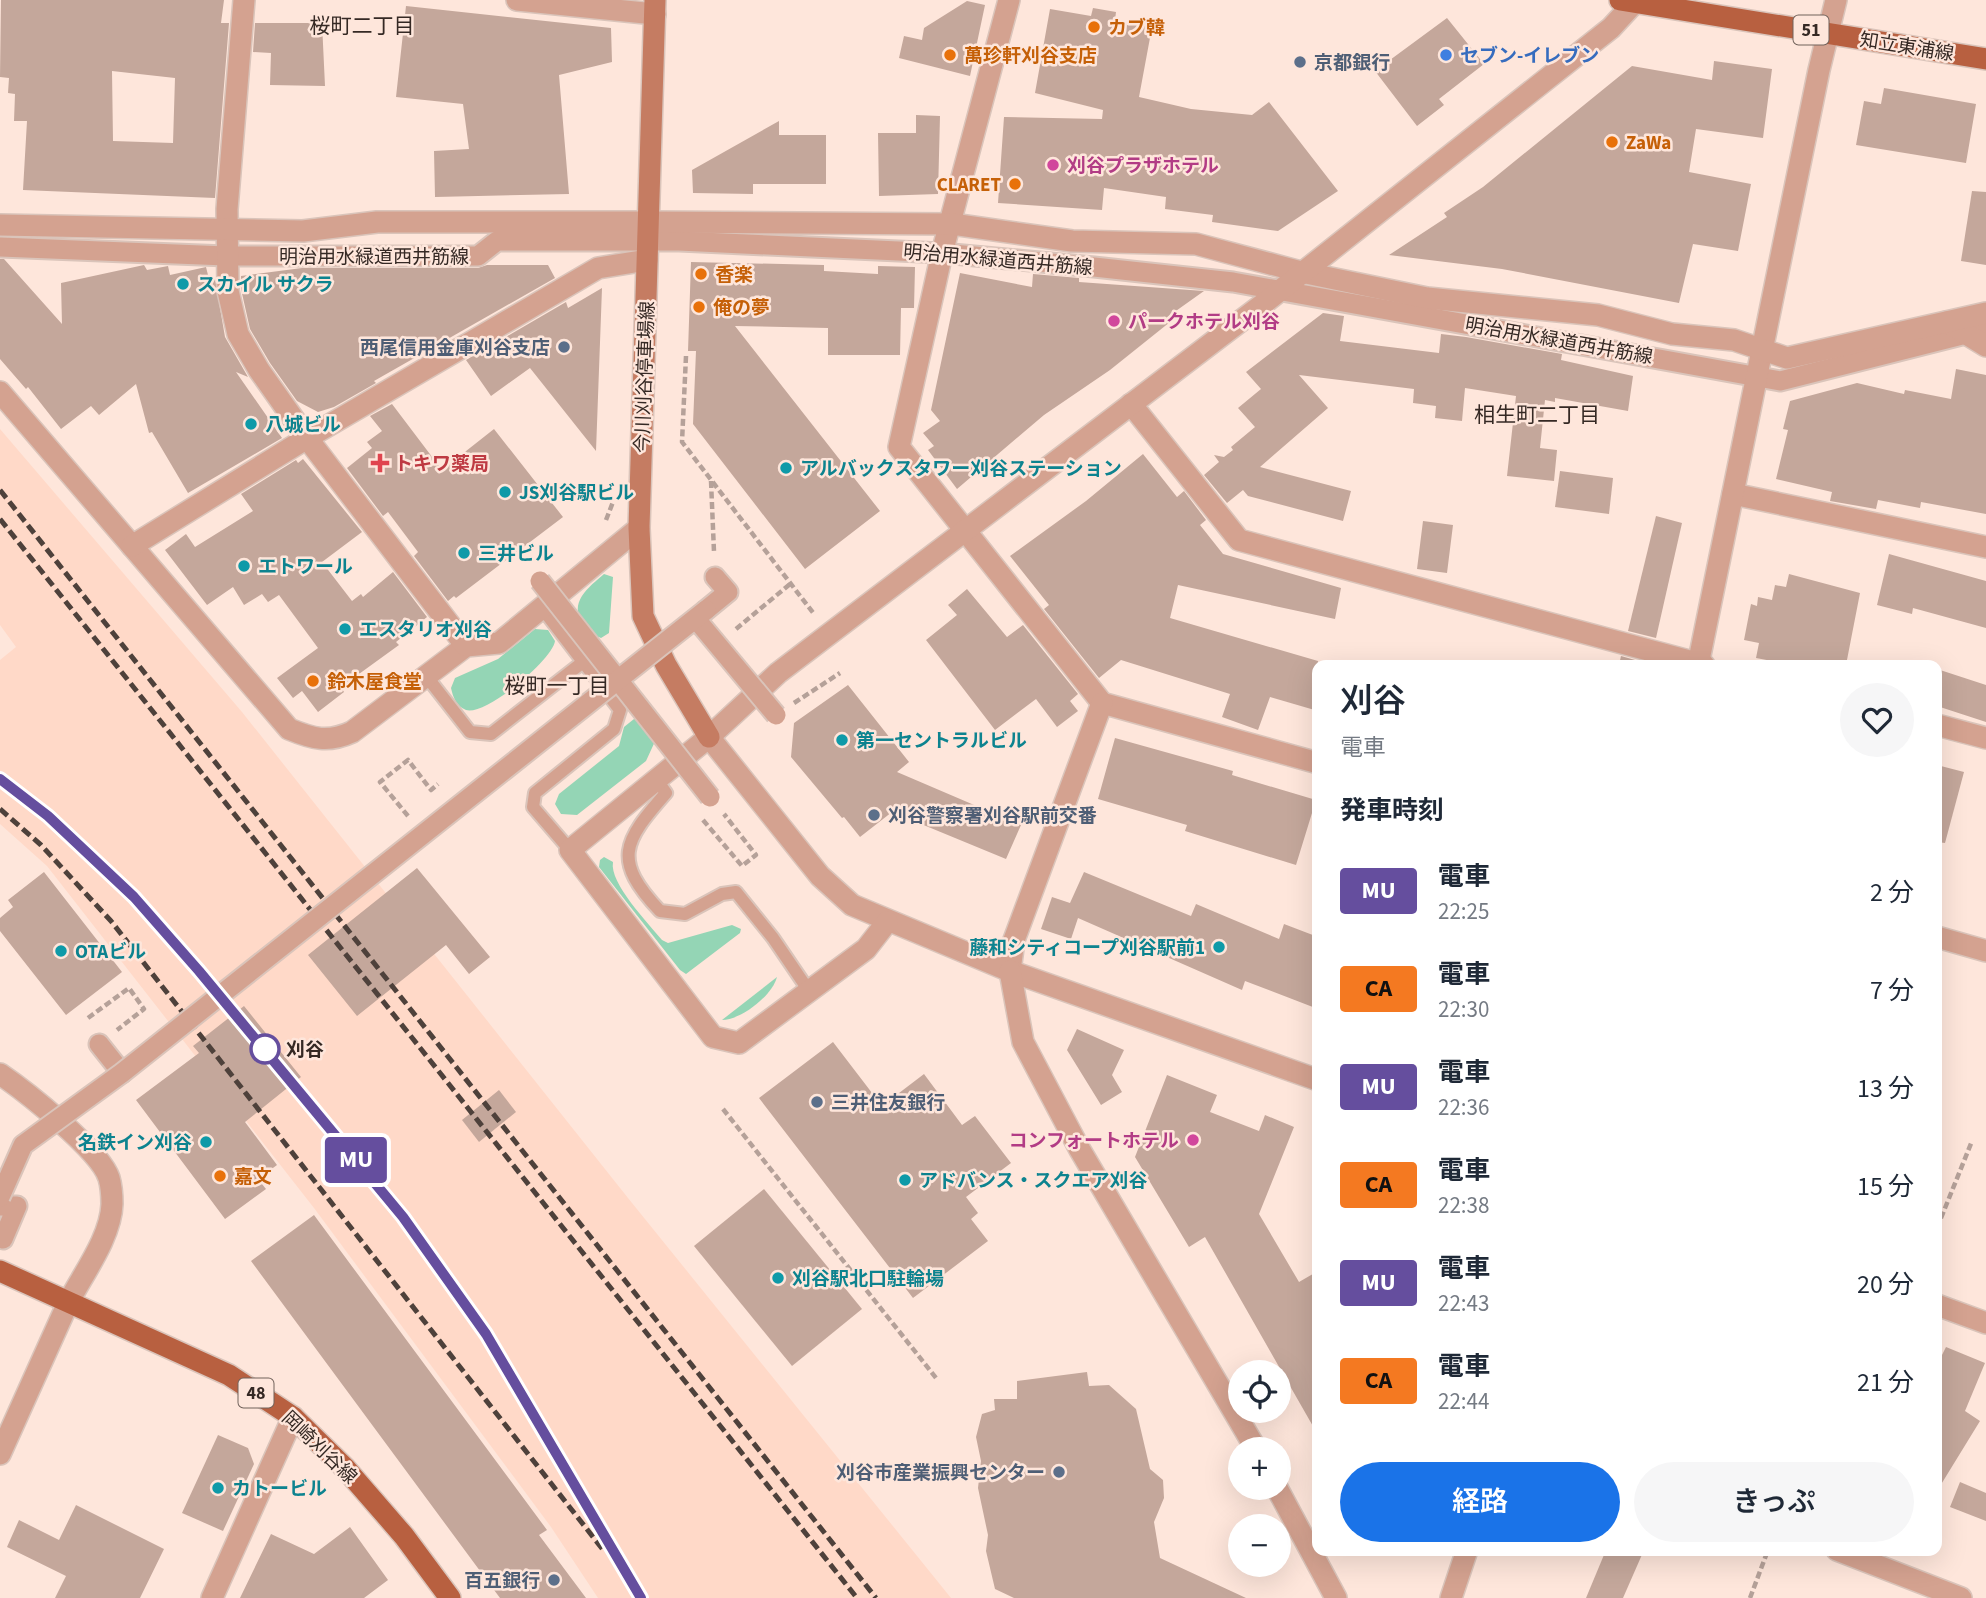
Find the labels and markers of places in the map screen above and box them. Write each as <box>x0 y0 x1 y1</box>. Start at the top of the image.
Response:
place label: カブ韓 <box>1108 15 1165 42</box>
marker: カブ韓 <box>1086 19 1102 35</box>
place label: 萬珍軒刈谷支店 <box>964 43 1097 70</box>
place label: セブン-イレブン <box>1460 43 1599 70</box>
marker: 萬珍軒刈谷支店 <box>942 47 958 63</box>
marker: セブン-イレブン <box>1438 47 1454 63</box>
place label: 京都銀行 <box>1314 50 1390 77</box>
marker: 京都銀行 <box>1292 54 1308 70</box>
place label: ZaWa <box>1626 130 1671 157</box>
marker: ZaWa <box>1604 134 1620 150</box>
place label: 刈谷プラザホテル <box>1067 153 1219 180</box>
marker: 刈谷プラザホテル <box>1045 157 1061 173</box>
place label: CLARET <box>937 172 1001 199</box>
marker: CLARET <box>1007 176 1023 192</box>
place label: 香楽 <box>715 262 753 289</box>
marker: 香楽 <box>693 266 709 282</box>
place label: スカイル サクラ <box>197 272 334 299</box>
marker: スカイル サクラ <box>175 276 191 292</box>
place label: 俺の夢 <box>713 295 770 322</box>
marker: 俺の夢 <box>691 299 707 315</box>
place label: パークホテル刈谷 <box>1128 309 1280 336</box>
marker: パークホテル刈谷 <box>1106 313 1122 329</box>
place label: 西尾信用金庫刈谷支店 <box>360 335 550 362</box>
marker: 西尾信用金庫刈谷支店 <box>556 339 572 355</box>
place label: 八城ビル <box>265 412 341 439</box>
marker: 八城ビル <box>243 416 259 432</box>
place label: トキワ薬局 <box>394 451 489 478</box>
marker: トキワ薬局 <box>372 455 388 471</box>
place label: アルバックスタワー刈谷ステーション <box>800 456 1122 483</box>
marker: アルバックスタワー刈谷ステーション <box>778 460 794 476</box>
place label: JS刈谷駅ビル <box>519 480 634 507</box>
marker: JS刈谷駅ビル <box>497 484 513 500</box>
place label: 三井ビル <box>478 541 554 568</box>
marker: 三井ビル <box>456 545 472 561</box>
place label: エトワール <box>258 554 353 581</box>
marker: エトワール <box>236 558 252 574</box>
place label: エスタリオ刈谷 <box>359 617 492 644</box>
marker: エスタリオ刈谷 <box>337 621 353 637</box>
place label: 鈴木屋食堂 <box>327 669 422 696</box>
marker: 鈴木屋食堂 <box>305 673 321 689</box>
place label: 第一セントラルビル <box>856 728 1027 755</box>
marker: 第一セントラルビル <box>834 732 850 748</box>
place label: 刈谷警察署刈谷駅前交番 <box>888 803 1097 830</box>
marker: 刈谷警察署刈谷駅前交番 <box>866 807 882 823</box>
place label: 藤和シティコープ刈谷駅前1 <box>969 935 1205 962</box>
place label: OTAビル <box>75 939 146 966</box>
marker: 藤和シティコープ刈谷駅前1 <box>1211 939 1227 955</box>
marker: OTAビル <box>53 943 69 959</box>
marker: 刈谷 <box>250 1034 280 1064</box>
place label: 刈谷 <box>286 1037 324 1064</box>
place label: 三井住友銀行 <box>831 1090 945 1117</box>
marker: 三井住友銀行 <box>809 1094 825 1110</box>
place label: コンフォートホテル <box>1009 1128 1179 1155</box>
place label: 名鉄イン刈谷 <box>78 1130 192 1157</box>
marker: コンフォートホテル <box>1185 1132 1201 1148</box>
marker: 名鉄イン刈谷 <box>198 1134 214 1150</box>
place label: 嘉文 <box>234 1164 272 1191</box>
marker: 嘉文 <box>212 1168 228 1184</box>
place label: アドバンス・スクエア刈谷 <box>919 1168 1148 1195</box>
marker: アドバンス・スクエア刈谷 <box>897 1172 913 1188</box>
place label: 刈谷駅北口駐輪場 <box>792 1266 944 1293</box>
marker: 刈谷駅北口駐輪場 <box>770 1270 786 1286</box>
place label: 刈谷市産業振興センター <box>836 1460 1045 1487</box>
marker: 刈谷市産業振興センター <box>1051 1464 1067 1480</box>
place label: カトービル <box>232 1476 327 1503</box>
marker: カトービル <box>210 1480 226 1496</box>
place label: 百五銀行 <box>464 1568 540 1595</box>
marker: 百五銀行 <box>546 1572 562 1588</box>

